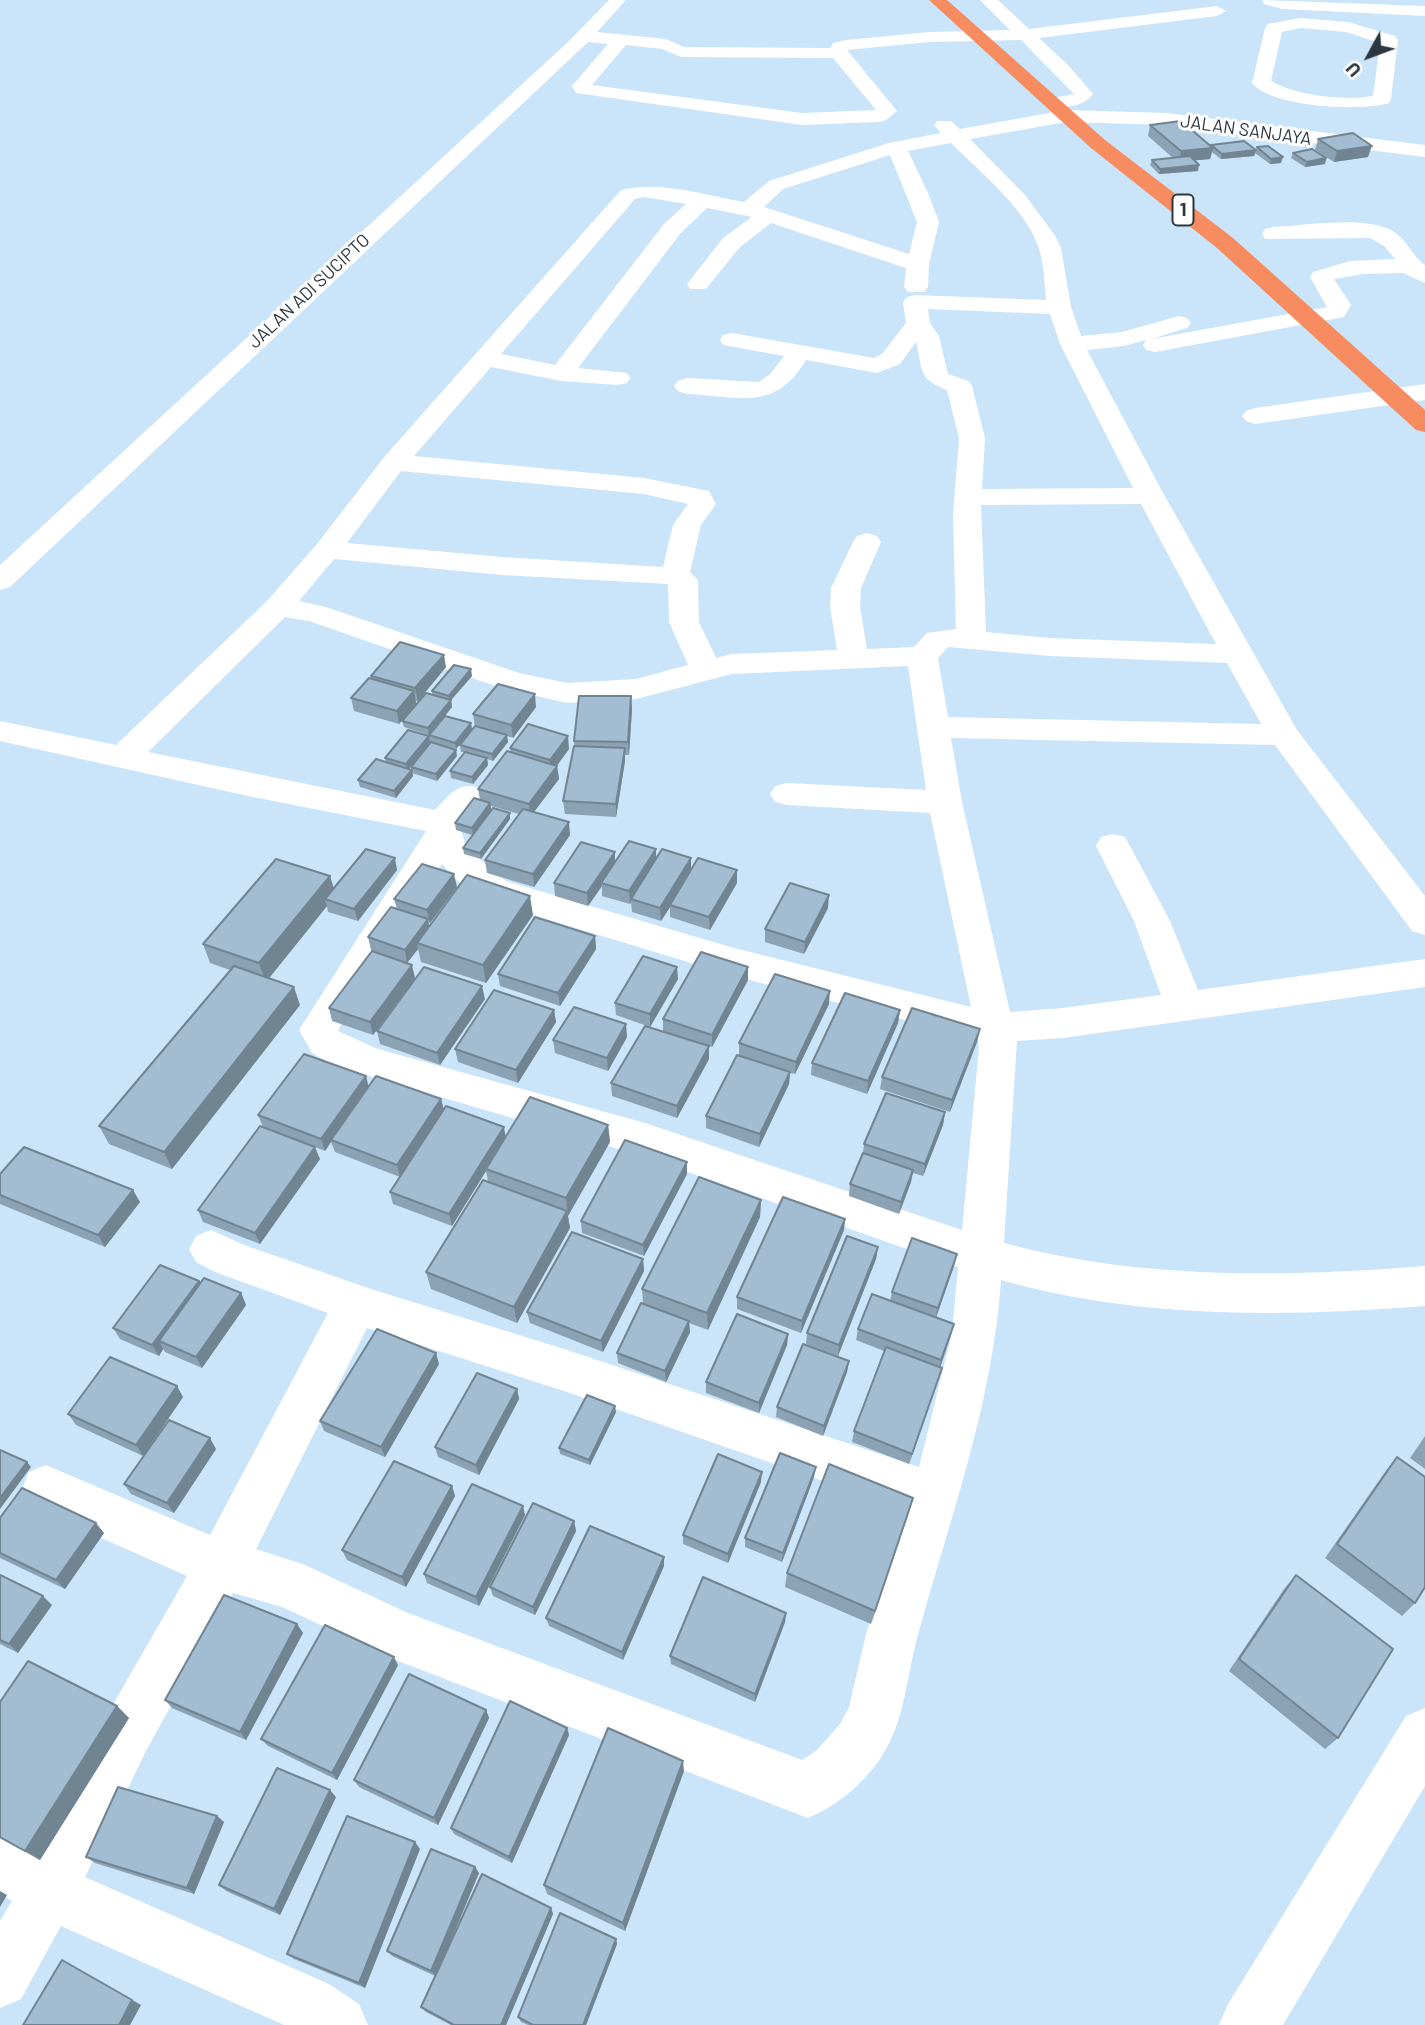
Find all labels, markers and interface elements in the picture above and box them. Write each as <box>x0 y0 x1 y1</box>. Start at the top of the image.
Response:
north arrow <box>1334 21 1404 91</box>
text: U <box>1340 58 1365 82</box>
street label: JALAN SANJAYA <box>1179 110 1313 150</box>
road number: 1 <box>1172 194 1194 226</box>
street label: JALAN ADI SUCIPTO <box>244 229 374 353</box>

